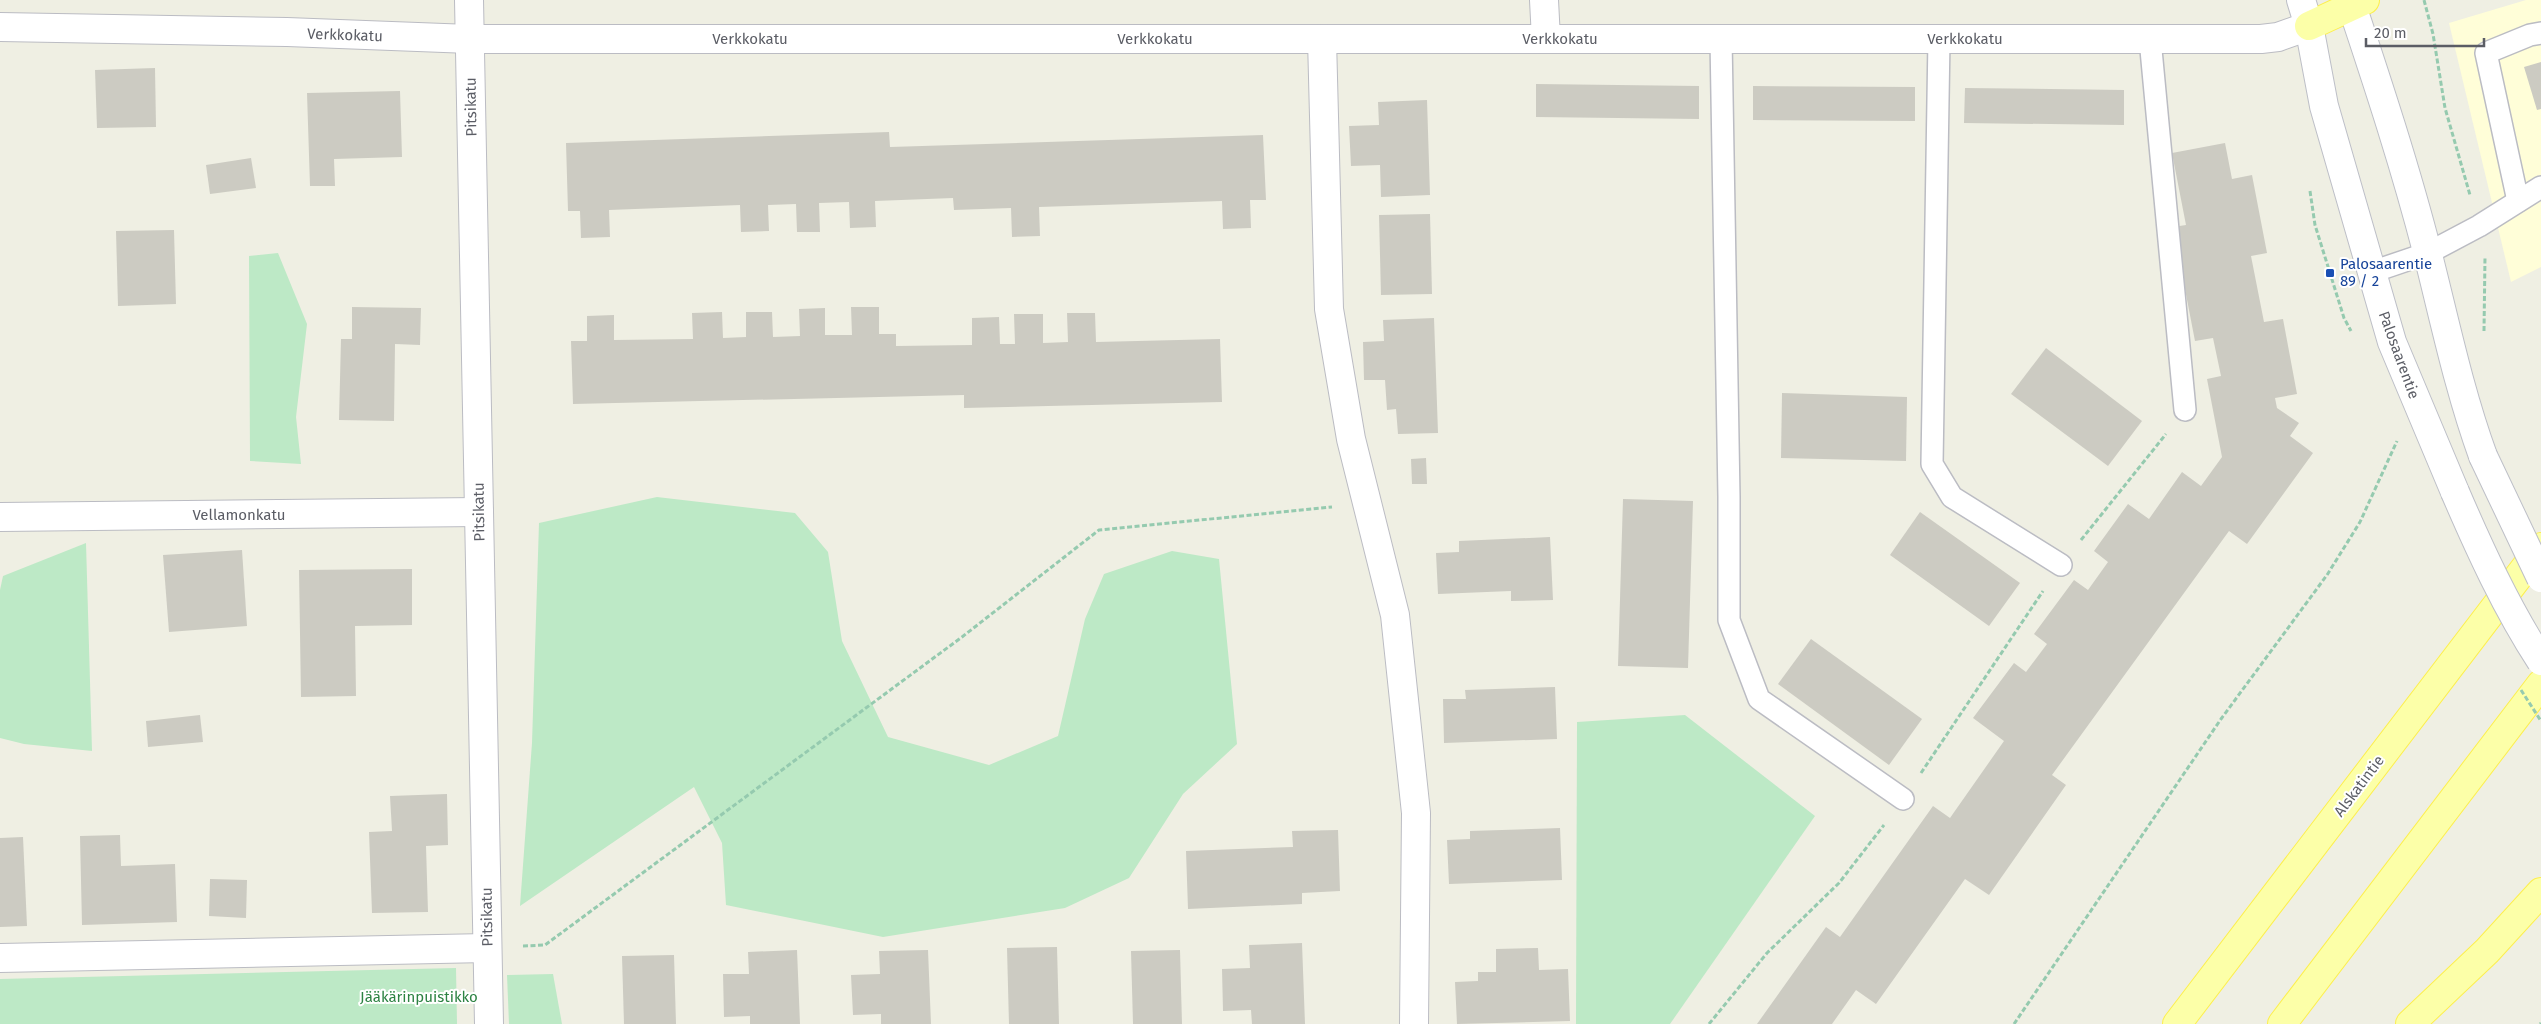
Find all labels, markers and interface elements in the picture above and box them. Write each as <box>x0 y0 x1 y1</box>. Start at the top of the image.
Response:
scale bar <box>2366 15 2484 47</box>
text: 20 m <box>2374 24 2407 42</box>
street label: Verkkokatu <box>307 25 383 45</box>
street label: Verkkokatu <box>712 30 788 48</box>
street label: Verkkokatu <box>1117 30 1193 48</box>
street label: Verkkokatu <box>1522 30 1598 48</box>
street label: Verkkokatu <box>1927 30 2003 48</box>
street label: Pitsikatu <box>461 77 481 137</box>
place label: Palosaarentie 89 / 2 <box>2340 255 2432 290</box>
marker: Palosaarentie 89 / 2 <box>2324 267 2336 279</box>
street label: Palosaarentie <box>2375 309 2423 401</box>
street label: Pitsikatu <box>469 482 489 542</box>
street label: Vellamonkatu <box>192 506 286 524</box>
street label: Alskatintie <box>2330 752 2388 820</box>
street label: Pitsikatu <box>477 887 497 947</box>
park label: Jääkärinpuistikko <box>360 988 478 1006</box>

